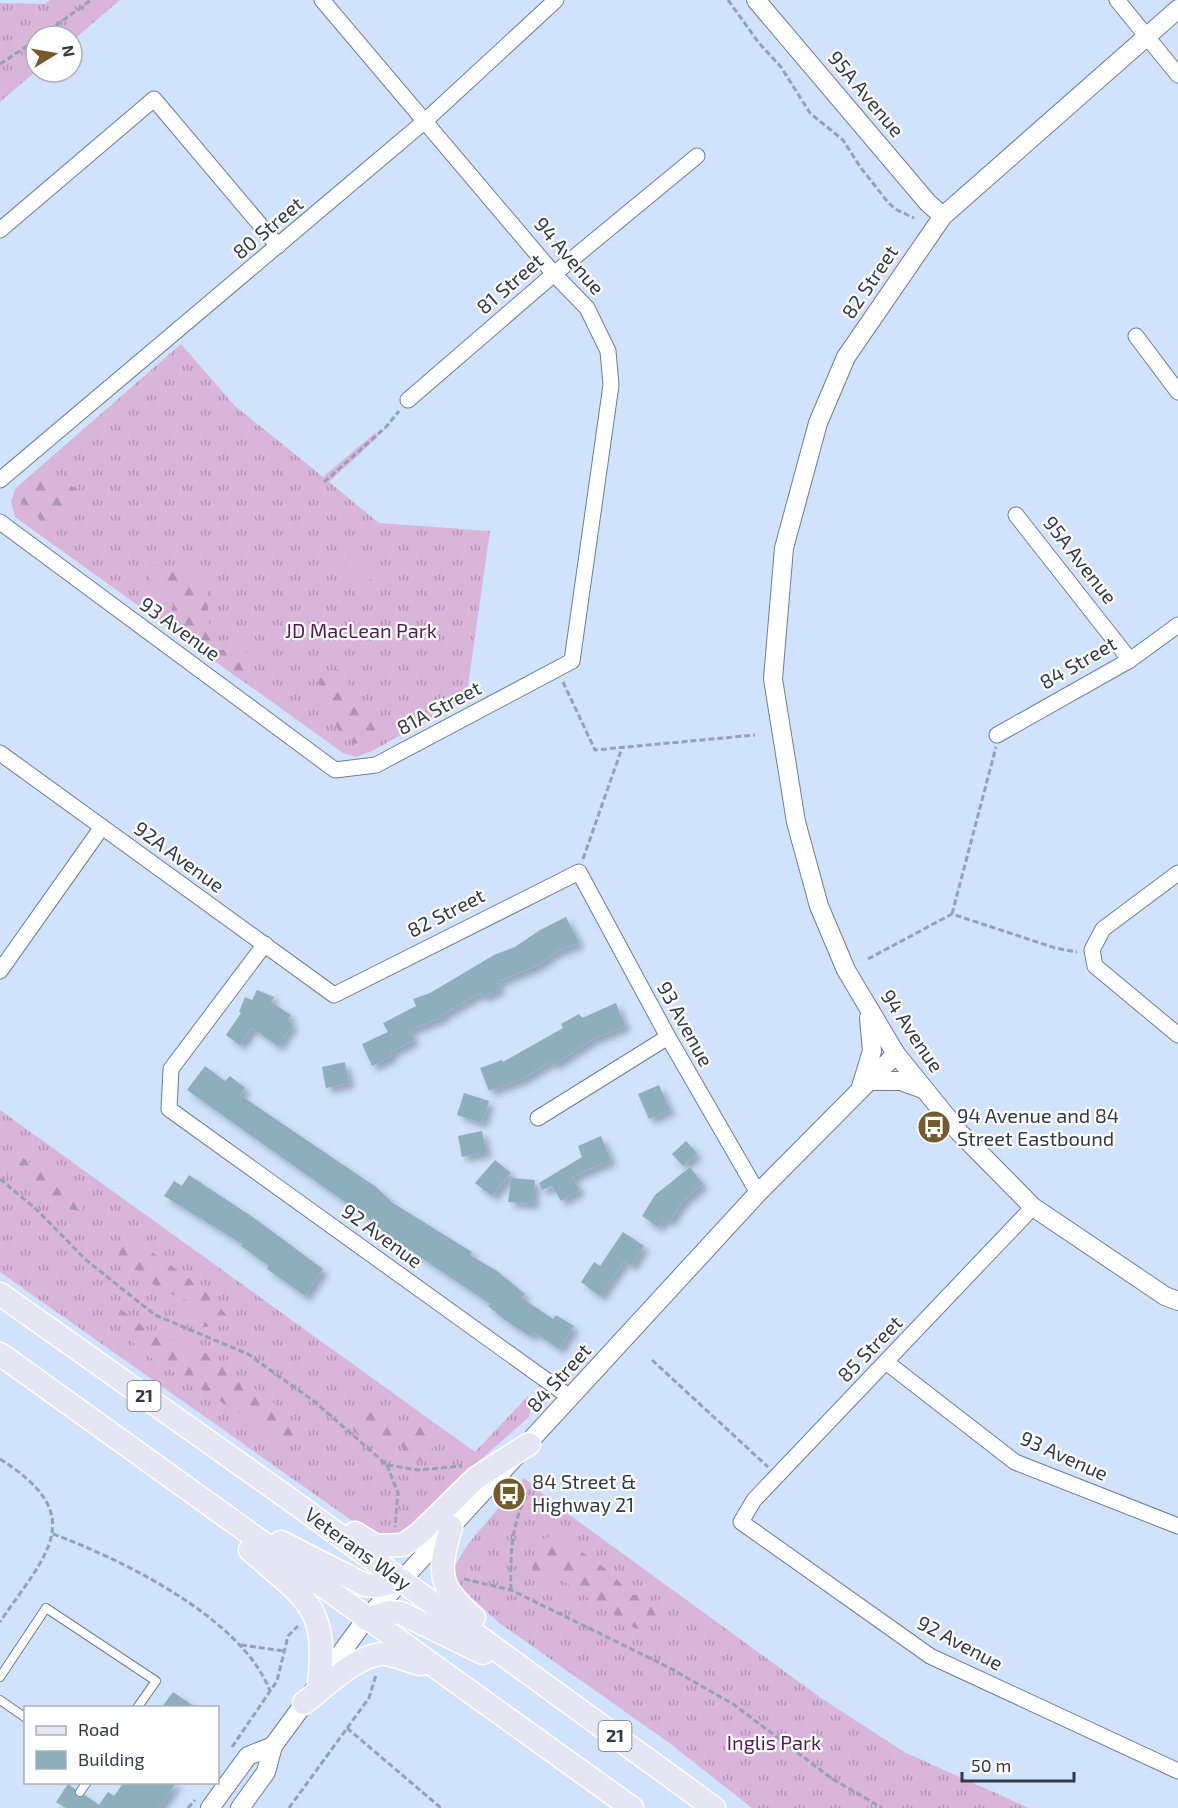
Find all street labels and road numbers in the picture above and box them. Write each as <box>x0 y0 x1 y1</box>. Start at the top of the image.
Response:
street label: 95A Avenue <box>824 45 910 141</box>
street label: 80 Street <box>227 191 308 264</box>
street label: 94 Avenue <box>530 212 610 299</box>
street label: 82 Street <box>836 240 903 323</box>
street label: 81 Street <box>471 248 548 319</box>
street label: 95A Avenue <box>1039 511 1123 608</box>
street label: 93 Avenue <box>136 591 225 665</box>
street label: 84 Street <box>1035 630 1120 694</box>
street label: 81A Street <box>392 675 485 739</box>
street label: 92A Avenue <box>130 815 229 897</box>
street label: 82 Street <box>403 882 488 942</box>
street label: 93 Avenue <box>653 977 719 1070</box>
street label: 94 Avenue <box>876 984 949 1076</box>
street label: 92 Avenue <box>338 1198 428 1272</box>
street label: 85 Street <box>832 1310 907 1386</box>
street label: 84 Street <box>521 1338 596 1417</box>
road number: 21 <box>128 1381 160 1411</box>
street label: 93 Avenue <box>1017 1425 1112 1485</box>
street label: Veterans Way <box>301 1502 417 1595</box>
street label: 92 Avenue <box>913 1610 1007 1675</box>
road number: 21 <box>598 1721 632 1751</box>

